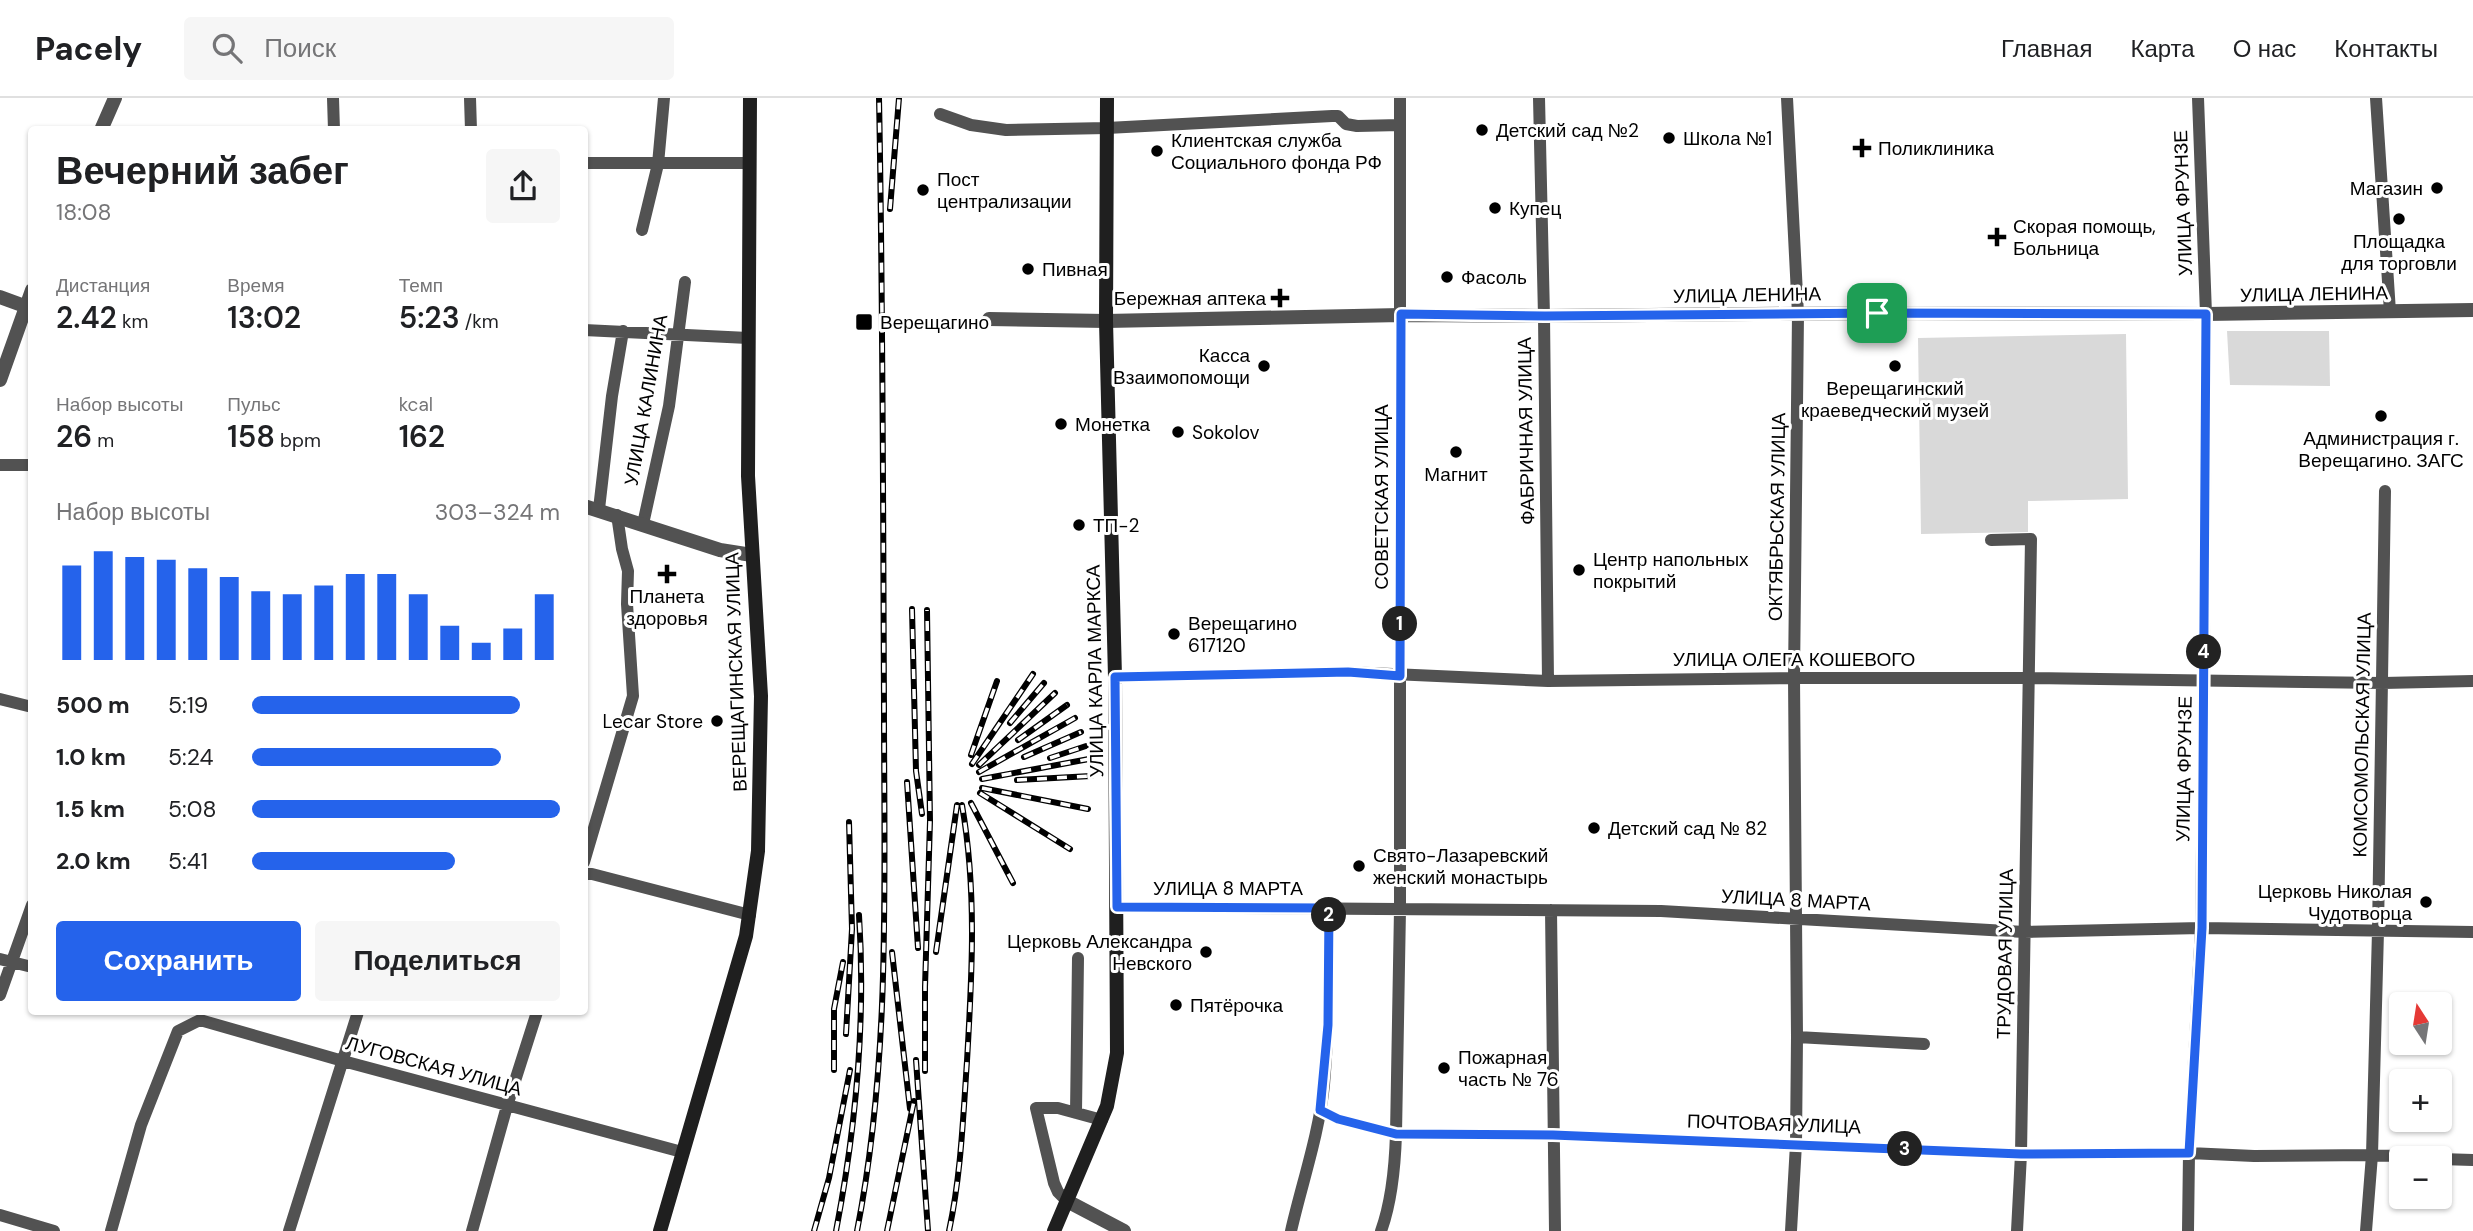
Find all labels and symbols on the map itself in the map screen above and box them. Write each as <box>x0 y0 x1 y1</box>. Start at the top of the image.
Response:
place label: Детский сад №2 <box>1496 118 1639 143</box>
marker: Детский сад №2 <box>1474 122 1490 138</box>
place label: Школа №1 <box>1683 126 1772 151</box>
place label: Клиентская служба Социального фонда РФ <box>1171 128 1382 175</box>
marker: Школа №1 <box>1661 130 1677 146</box>
street label: УЛИЦА ФРУНЗЕ <box>2168 130 2198 276</box>
place label: Поликлиника <box>1878 136 1995 161</box>
marker: Поликлиника <box>1852 138 1872 158</box>
marker: Клиентская служба Социального фонда РФ <box>1149 143 1165 159</box>
place label: Пост централизации <box>937 167 1072 214</box>
place label: Магазин <box>2350 176 2423 201</box>
marker: Магазин <box>2429 180 2445 196</box>
marker: Пост централизации <box>915 182 931 198</box>
place label: Купец <box>1509 196 1561 221</box>
marker: Купец <box>1487 200 1503 216</box>
marker: Площадка для торговли <box>2391 211 2407 227</box>
place label: Скорая помощь, Больница <box>2013 214 2156 261</box>
marker: Скорая помощь, Больница <box>1987 227 2007 247</box>
place label: Площадка для торговли <box>2341 229 2457 276</box>
place label: Пивная <box>1042 257 1108 282</box>
marker: Пивная <box>1020 261 1036 277</box>
place label: Фасоль <box>1461 265 1527 290</box>
marker: Фасоль <box>1439 269 1455 285</box>
street label: УЛИЦА ЛЕНИНА <box>2240 280 2389 308</box>
street label: УЛИЦА ЛЕНИНА <box>1673 281 1822 309</box>
pin <box>1847 283 1907 343</box>
place label: Бережная аптека <box>1114 286 1266 311</box>
marker: Бережная аптека <box>1272 290 1288 306</box>
place label: Верещагино <box>880 310 989 335</box>
street label: УЛИЦА КАЛИНИНА <box>619 312 673 488</box>
marker: Верещагино <box>854 312 874 332</box>
street label: ФАБРИЧНАЯ УЛИЦА <box>1512 337 1540 525</box>
place label: Касса Взаимопомощи <box>1113 343 1250 390</box>
marker: Касса Взаимопомощи <box>1256 358 1272 374</box>
marker: Верещагинский краеведческий музей <box>1887 358 1903 374</box>
place label: Верещагинский краеведческий музей <box>1801 376 1989 423</box>
street label: СОВЕТСКАЯ УЛИЦА <box>1369 404 1394 590</box>
marker: Администрация г. Верещагино. ЗАГС <box>2373 408 2389 424</box>
place label: Монетка <box>1075 412 1150 437</box>
street label: ОКТЯБРЬСКАЯ УЛИЦА <box>1763 412 1791 621</box>
marker: Монетка <box>1053 416 1069 432</box>
place label: Sokolov <box>1192 420 1260 445</box>
marker: Sokolov <box>1170 424 1186 440</box>
place label: Администрация г. Верещагино. ЗАГС <box>2298 426 2464 473</box>
marker: Магнит <box>1448 444 1464 460</box>
place label: Магнит <box>1424 462 1488 487</box>
place label: ТП-2 <box>1093 513 1140 538</box>
marker: ТП-2 <box>1071 517 1087 533</box>
place label: Центр напольных покрытий <box>1593 547 1749 594</box>
street label: ВЕРЕЩАГИНСКАЯ УЛИЦА <box>719 552 753 792</box>
marker: Центр напольных покрытий <box>1571 562 1587 578</box>
street label: УЛИЦА КАРЛА МАРКСА <box>1081 564 1109 778</box>
marker: Планета здоровья <box>659 566 675 582</box>
place label: Планета здоровья <box>626 584 708 631</box>
pin: 1 <box>1382 606 1418 642</box>
place label: Верещагино 617120 <box>1188 611 1297 658</box>
street label: КОМСОМОЛЬСКАЯ УЛИЦА <box>2347 612 2377 858</box>
marker: Верещагино 617120 <box>1166 626 1182 642</box>
pin: 4 <box>2186 634 2222 670</box>
street label: УЛИЦА ОЛЕГА КОШЕВОГО <box>1673 647 1915 672</box>
street label: УЛИЦА ФРУНЗЕ <box>2170 696 2198 842</box>
place label: Lecar Store <box>602 709 703 734</box>
marker: Lecar Store <box>709 713 725 729</box>
place label: Детский сад № 82 <box>1608 816 1767 841</box>
marker: Детский сад № 82 <box>1586 820 1602 836</box>
place label: Свято-Лазаревский женский монастырь <box>1373 843 1548 890</box>
marker: Свято-Лазаревский женский монастырь <box>1351 858 1367 874</box>
street label: ТРУДОВАЯ УЛИЦА <box>1991 868 2019 1039</box>
street label: УЛИЦА 8 МАРТА <box>1153 876 1303 901</box>
place label: Церковь Николая Чудотворца <box>2258 879 2412 926</box>
street label: УЛИЦА 8 МАРТА <box>1720 884 1872 916</box>
marker: Церковь Николая Чудотворца <box>2418 894 2434 910</box>
pin: 2 <box>1312 898 1346 932</box>
place label: Церковь Александра Невского <box>1007 929 1192 976</box>
marker: Церковь Александра Невского <box>1198 944 1214 960</box>
north arrow <box>2389 992 2452 1055</box>
place label: Пятёрочка <box>1190 993 1284 1018</box>
marker: Пятёрочка <box>1168 997 1184 1013</box>
street label: ЛУГОВСКАЯ УЛИЦА <box>343 1030 525 1102</box>
place label: Пожарная часть № 76 <box>1458 1045 1559 1092</box>
marker: Пожарная часть № 76 <box>1436 1060 1452 1076</box>
street label: ПОЧТОВАЯ УЛИЦА <box>1687 1108 1862 1140</box>
pin: 3 <box>1888 1132 1923 1166</box>

